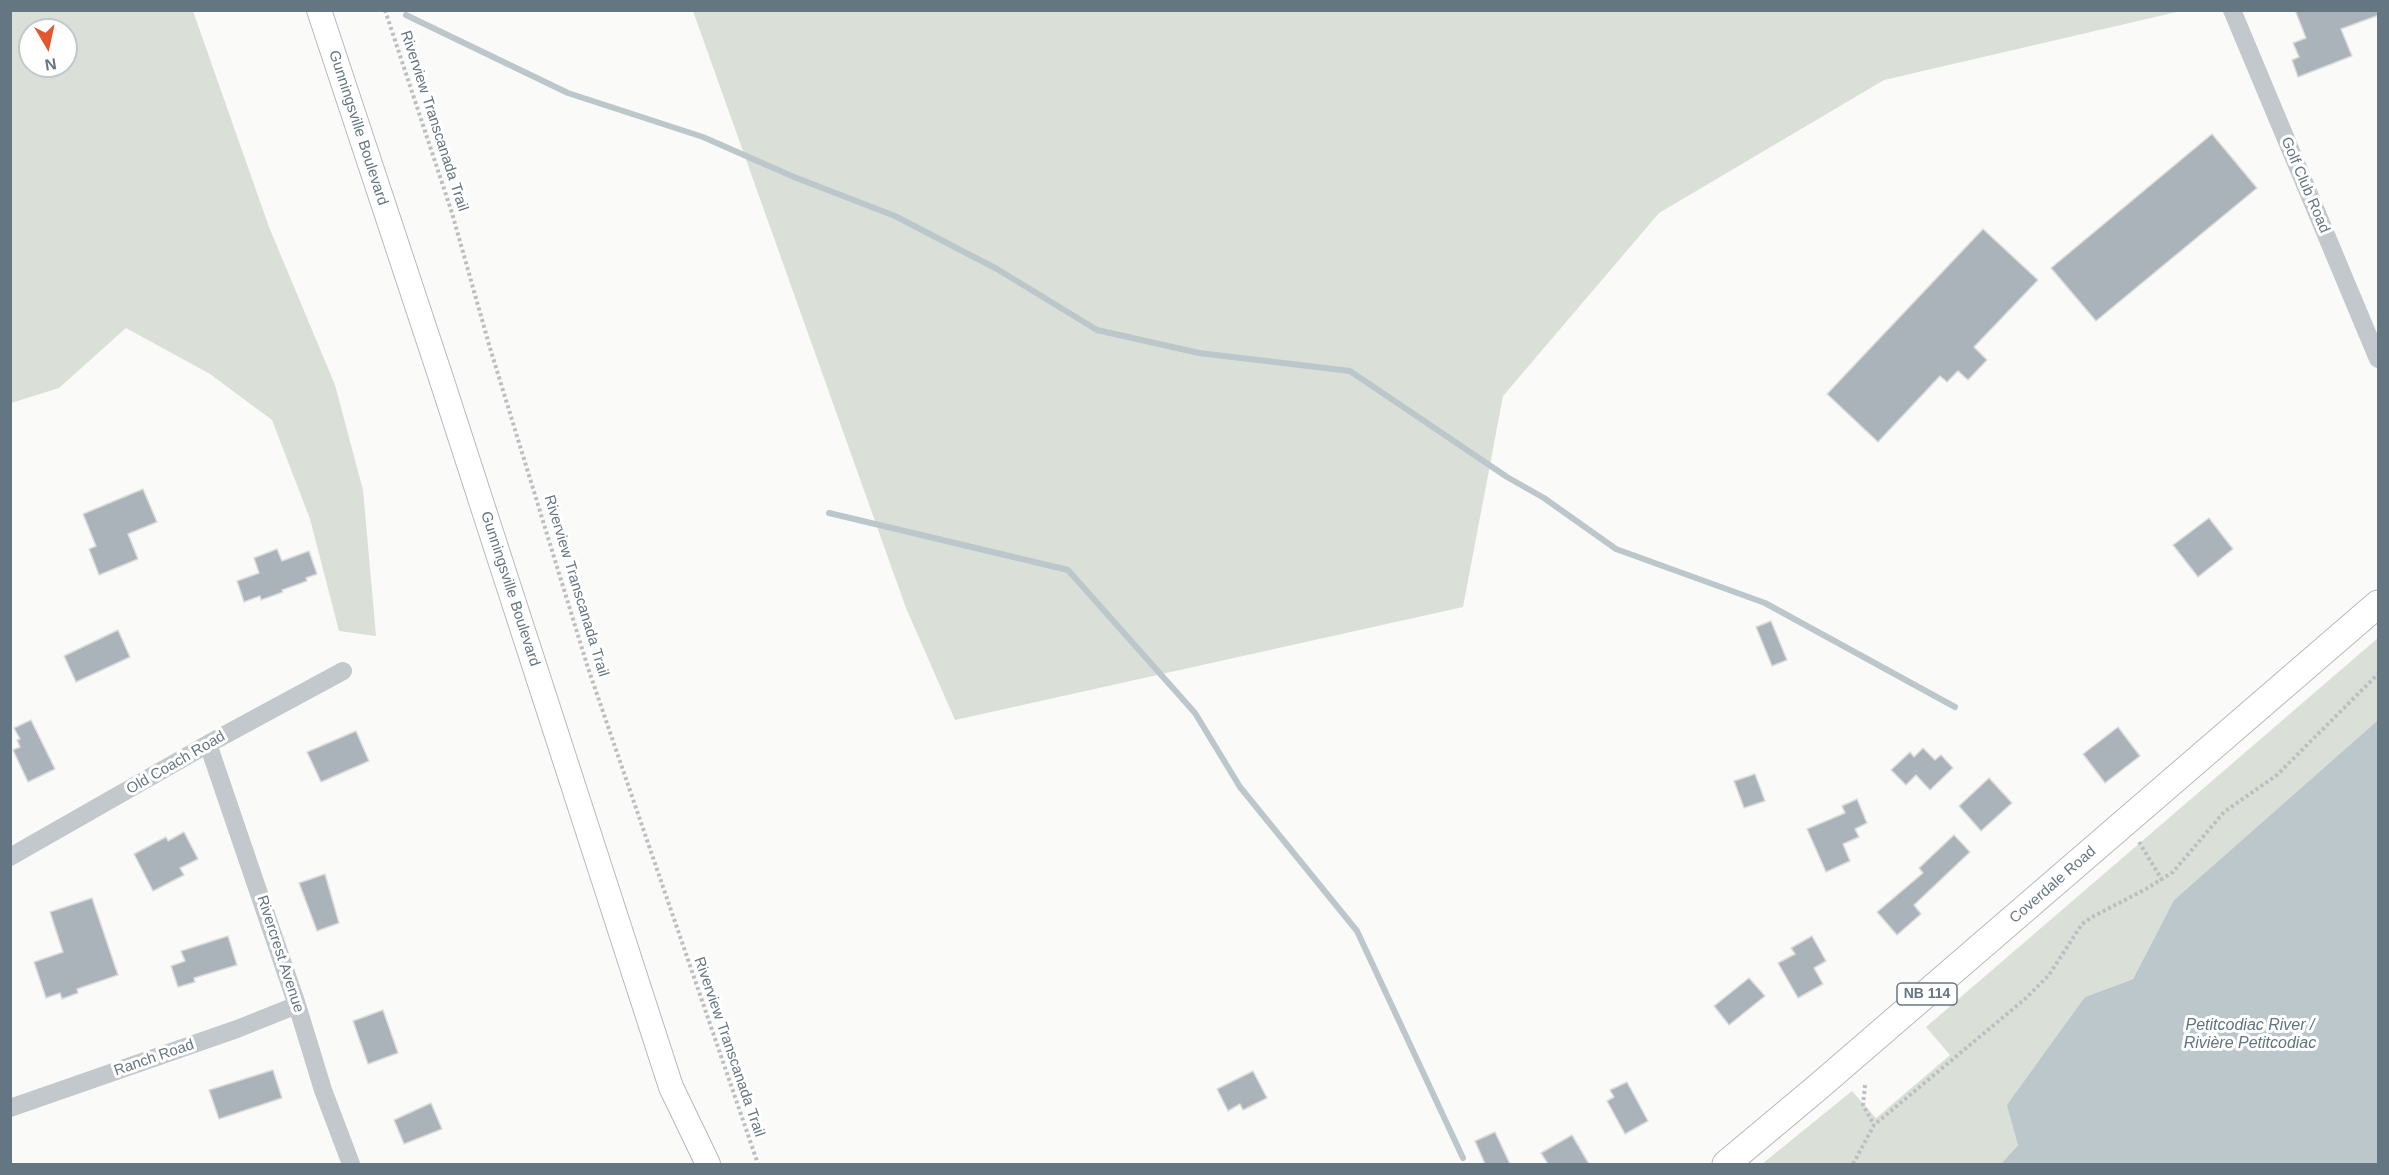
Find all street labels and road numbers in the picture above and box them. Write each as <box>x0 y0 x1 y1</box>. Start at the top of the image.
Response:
street label: Riverview Transcanada Trail <box>396 28 472 214</box>
street label: Gunningsville Boulevard <box>324 48 392 208</box>
street label: Golf Club Road <box>2277 134 2333 236</box>
street label: Riverview Transcanada Trail <box>540 493 612 679</box>
street label: Gunningsville Boulevard <box>476 509 544 669</box>
street label: Old Coach Road <box>123 727 229 799</box>
street label: Coverdale Road <box>2006 843 2100 927</box>
street label: Rivercrest Avenue <box>253 893 307 1015</box>
street label: Riverview Transcanada Trail <box>690 955 768 1139</box>
road number: NB 114 <box>1897 983 1957 1005</box>
street label: Ranch Road <box>112 1036 196 1080</box>

